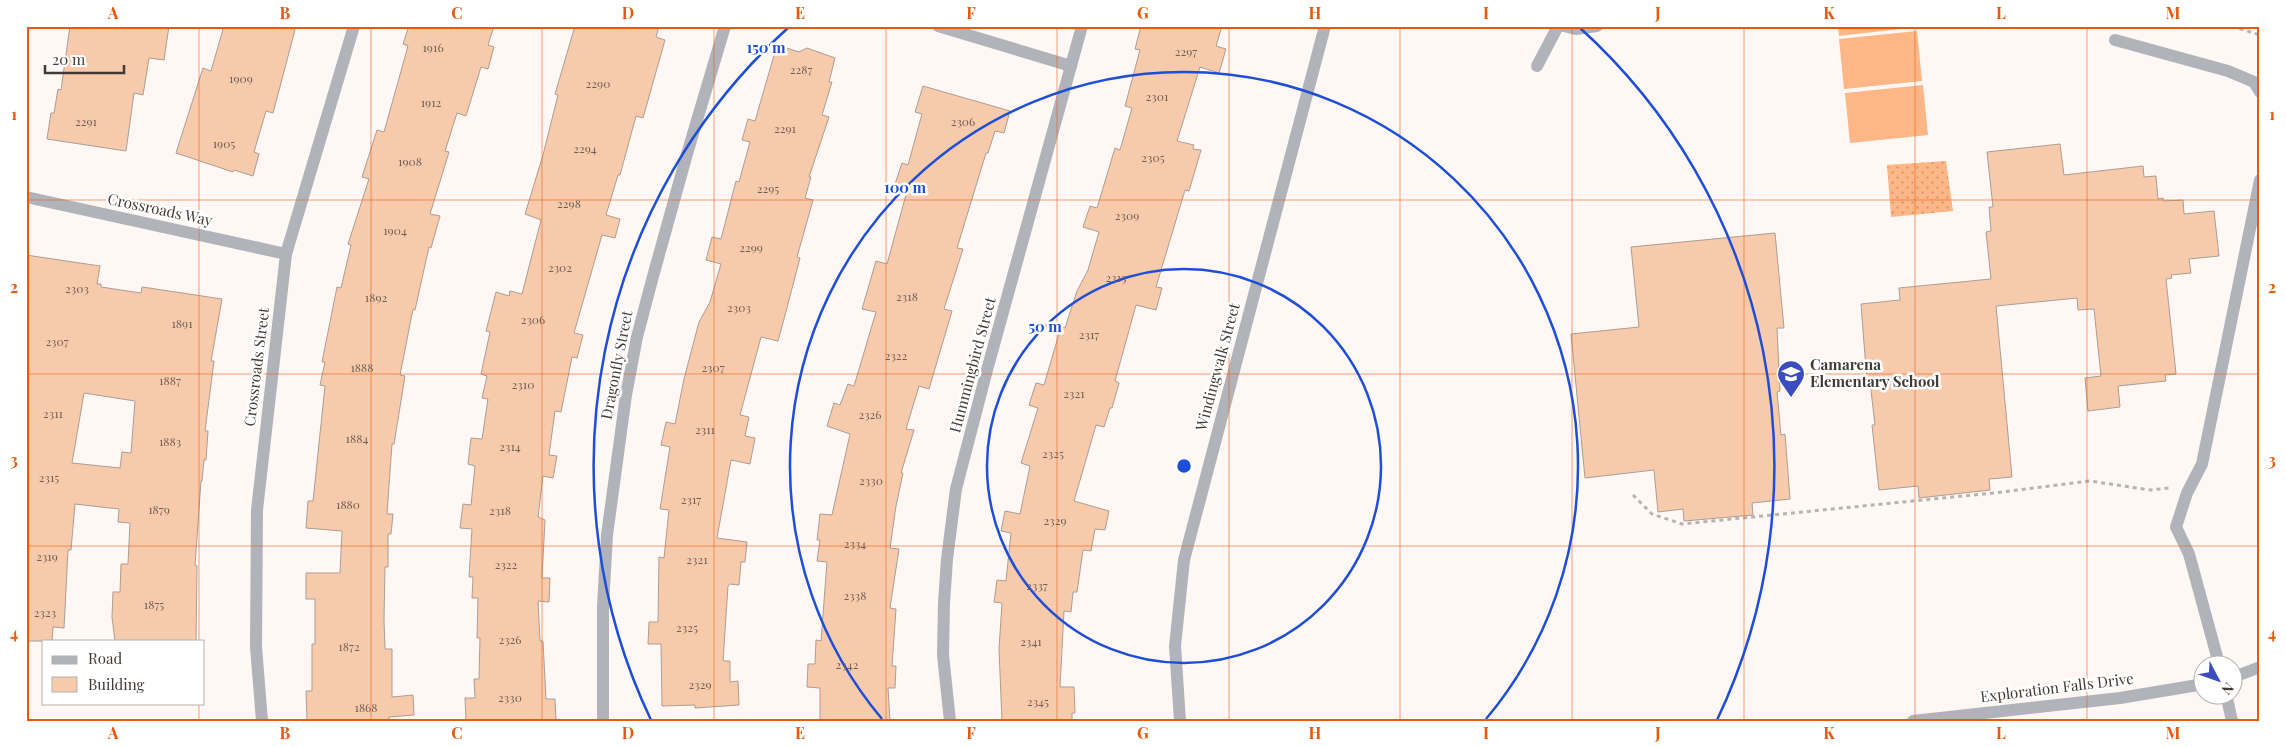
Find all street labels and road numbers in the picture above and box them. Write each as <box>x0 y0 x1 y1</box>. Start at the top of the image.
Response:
street label: Crossroads Way <box>106 188 215 230</box>
street label: Hummingbird Street <box>944 294 1000 435</box>
street label: Windingwalk Street <box>1190 300 1244 434</box>
street label: Crossroads Street <box>239 306 273 428</box>
street label: Dragonfly Street <box>596 308 637 421</box>
street label: Exploration Falls Drive <box>1979 668 2135 706</box>

